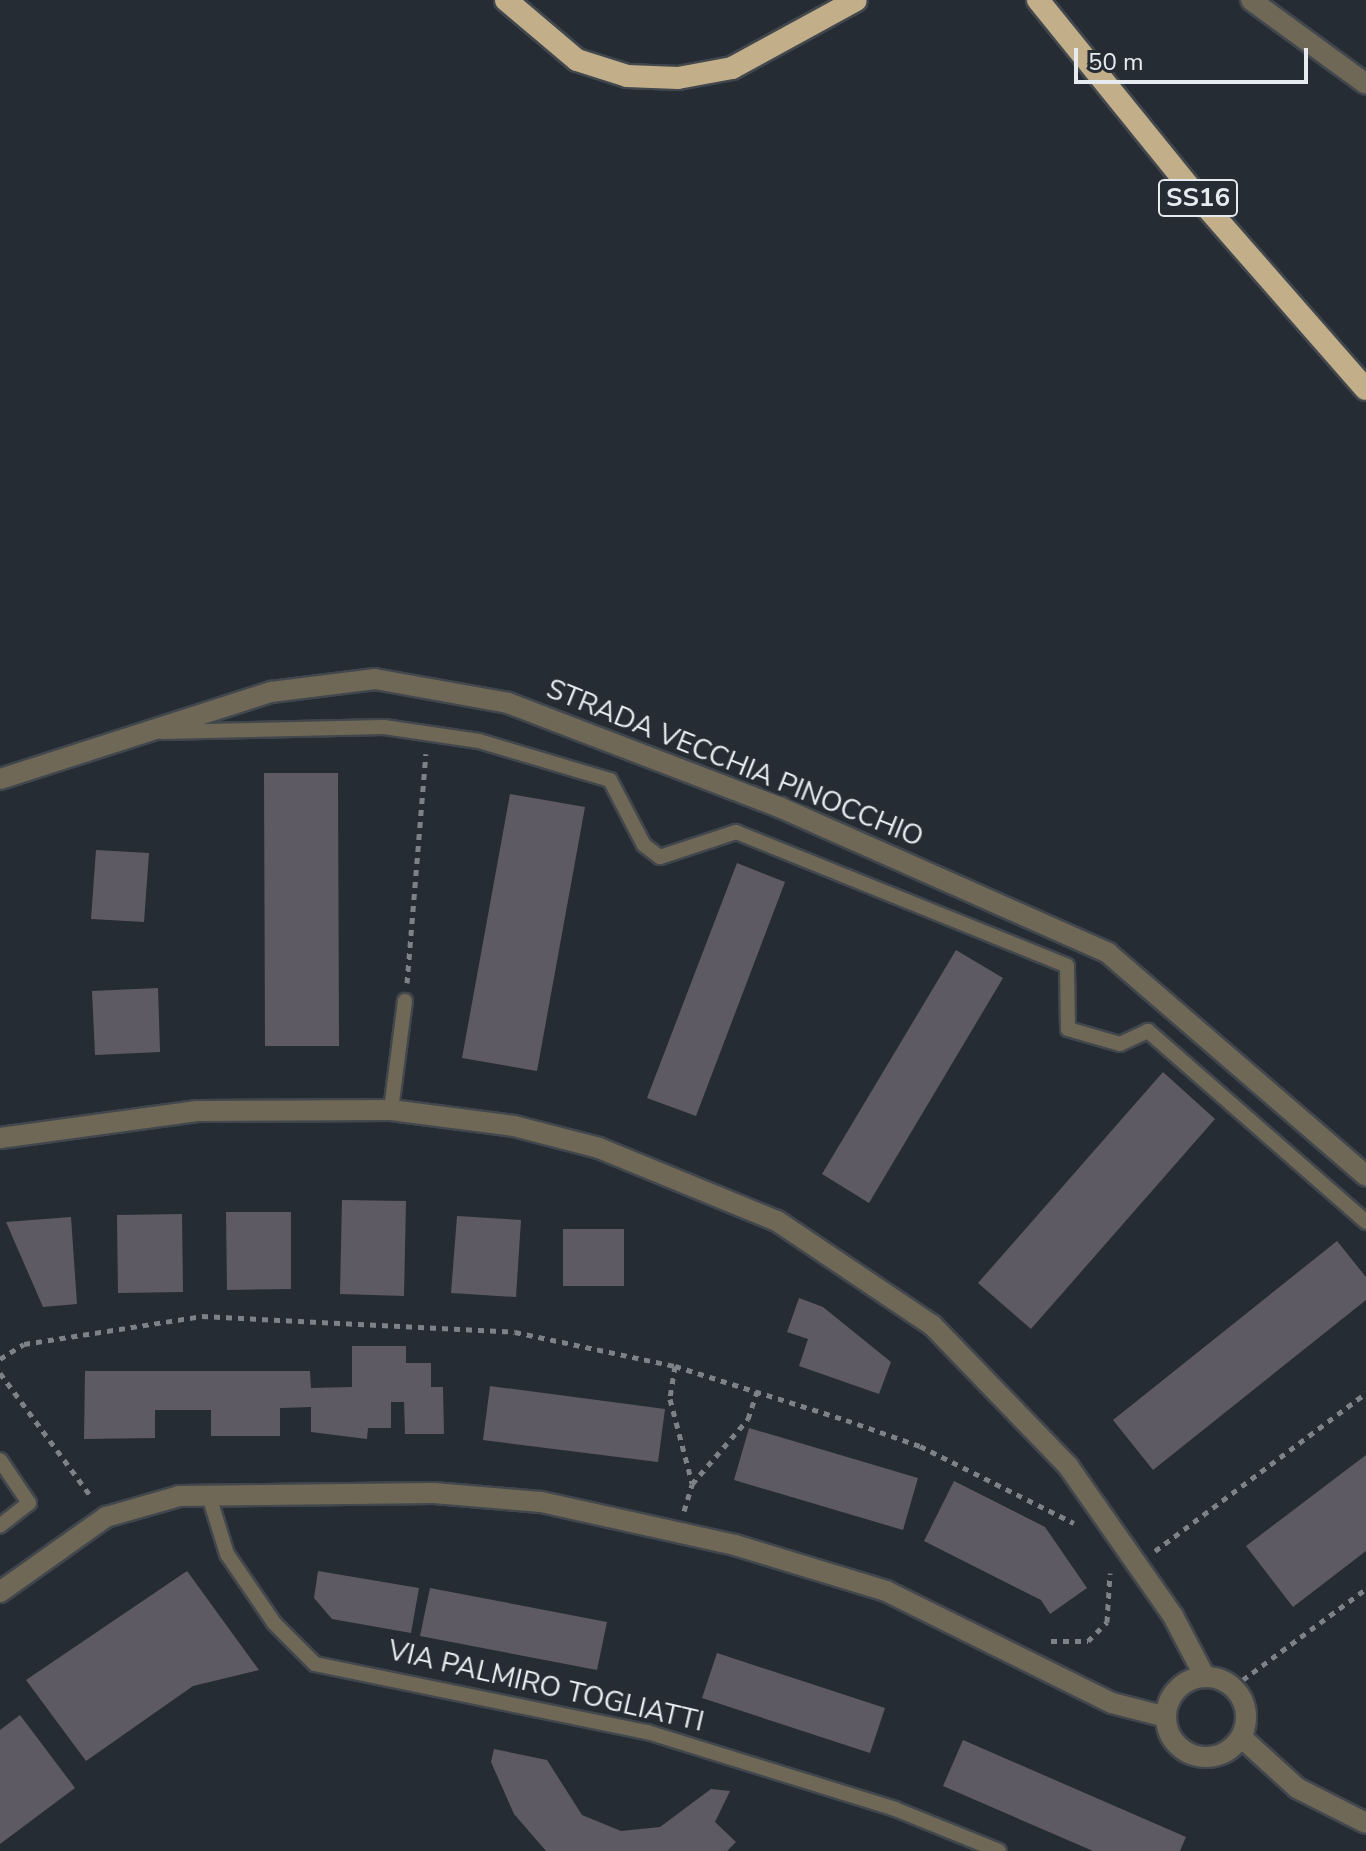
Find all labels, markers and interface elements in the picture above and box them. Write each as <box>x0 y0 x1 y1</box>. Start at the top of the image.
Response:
scale bar <box>1078 32 1312 82</box>
text: 50 m <box>1088 46 1144 78</box>
road number: SS16 <box>1156 176 1240 220</box>
street label: STRADA VECCHIA PINOCCHIO <box>542 672 928 854</box>
street label: VIA PALMIRO TOGLIATTI <box>385 1633 707 1739</box>

